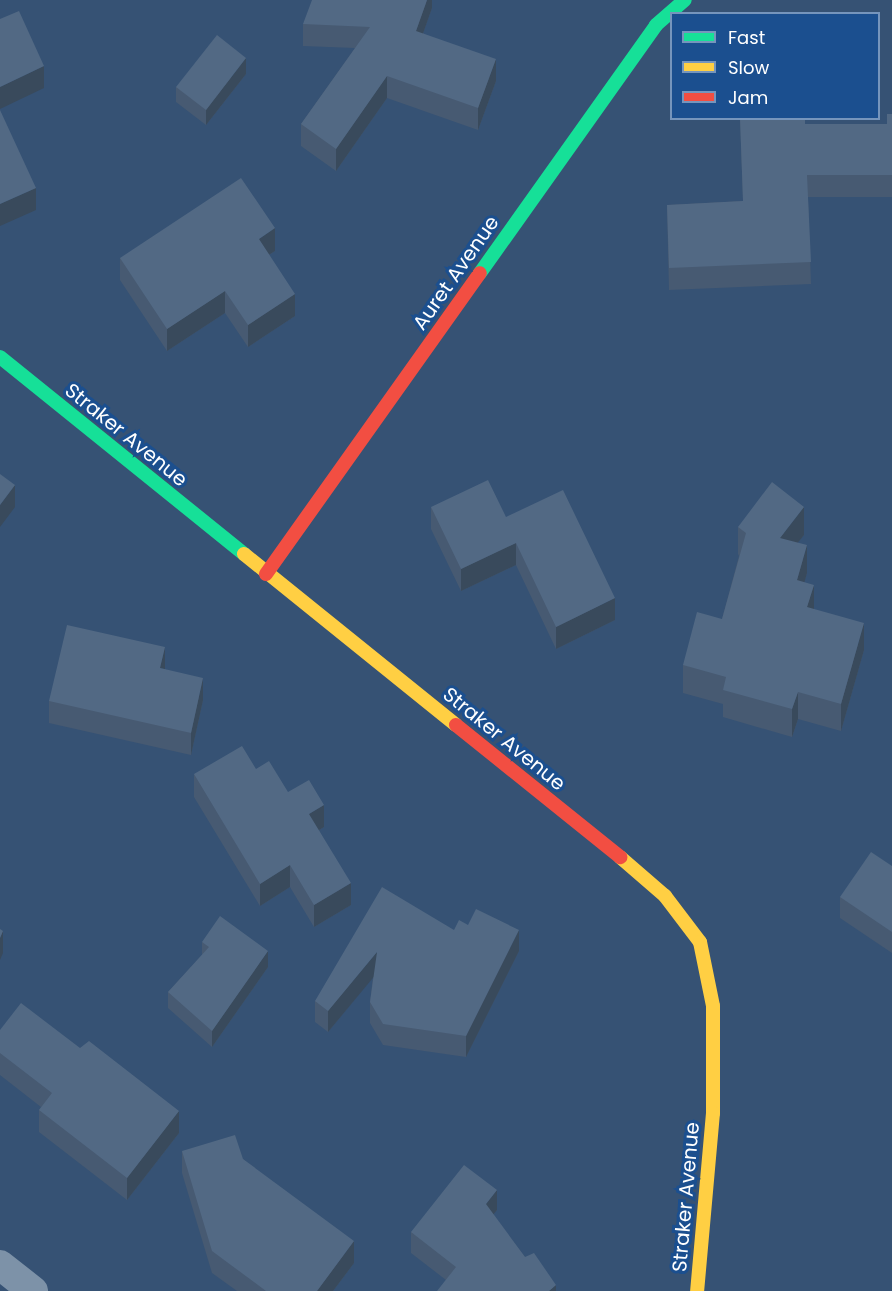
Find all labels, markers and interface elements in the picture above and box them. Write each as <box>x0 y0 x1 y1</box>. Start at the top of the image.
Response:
legend <box>670 12 880 120</box>
text: Fast <box>728 25 765 50</box>
text: Slow <box>728 55 769 80</box>
text: Jam <box>728 85 768 110</box>
street label: Auret Avenue <box>408 211 504 335</box>
street label: Straker Avenue <box>60 378 192 492</box>
street label: Straker Avenue <box>438 682 570 796</box>
street label: Straker Avenue <box>667 1121 705 1273</box>

